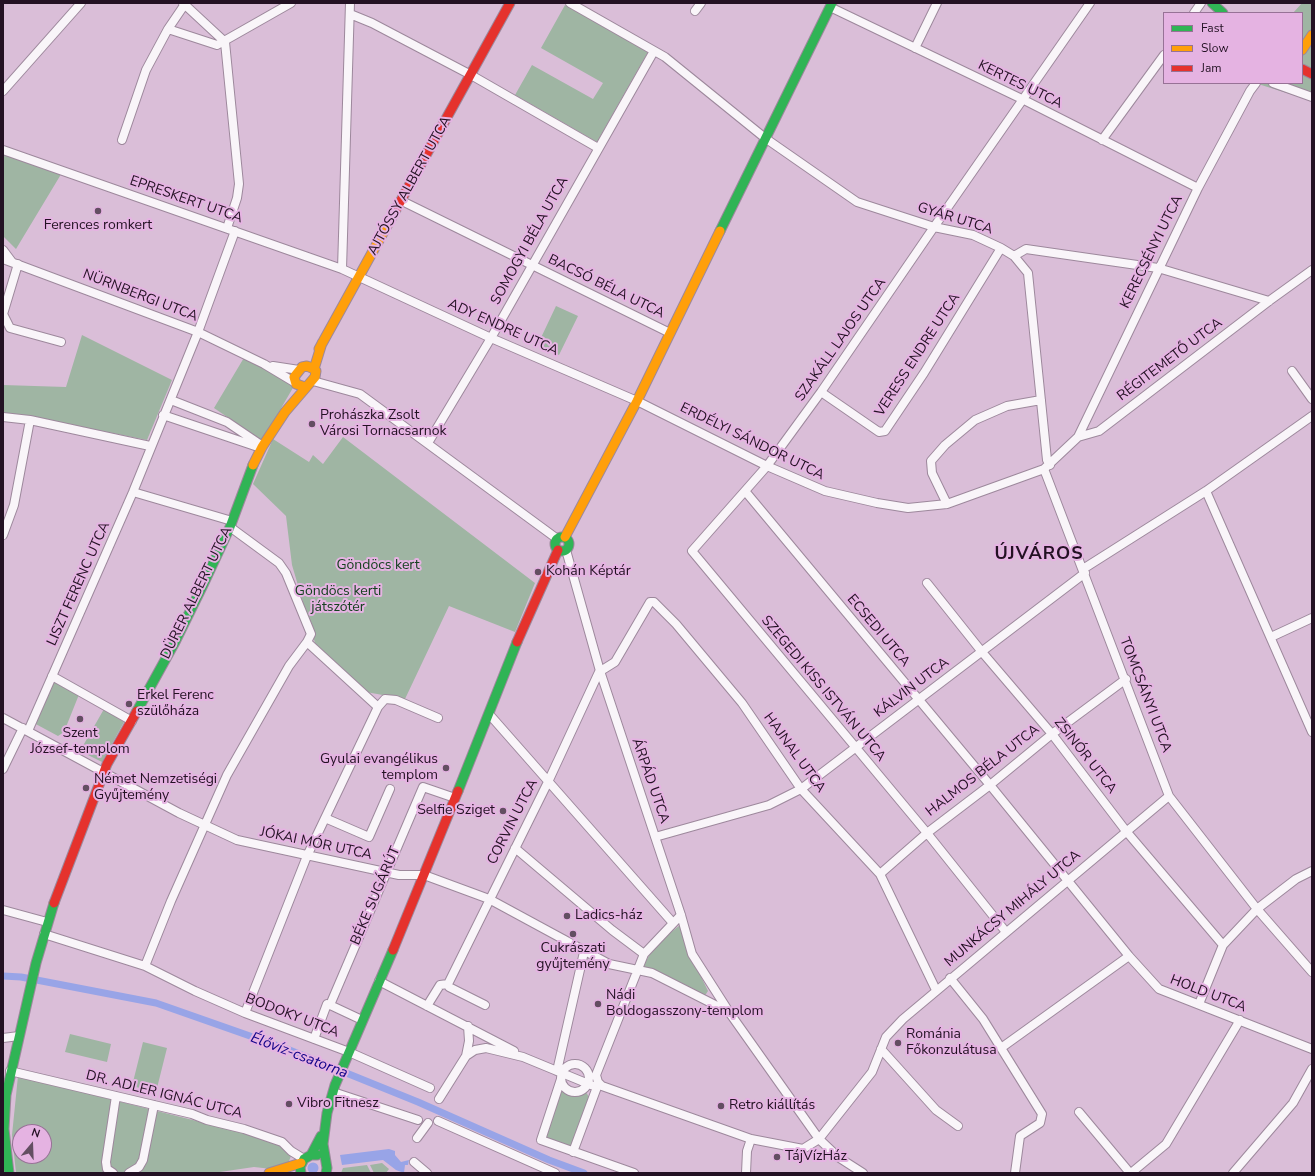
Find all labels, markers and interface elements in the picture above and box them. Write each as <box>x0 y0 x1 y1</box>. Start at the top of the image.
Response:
legend <box>1163 12 1303 84</box>
text: Fast <box>1201 20 1224 36</box>
text: Slow <box>1201 40 1229 56</box>
street label: KERTES UTCA <box>975 57 1065 113</box>
text: Jam <box>1201 60 1222 76</box>
street label: AJTÓSSY ALBERT UTCA <box>365 114 455 258</box>
street label: EPRESKERT UTCA <box>127 173 245 227</box>
street label: SOMOGYI BÉLA UTCA <box>488 174 572 308</box>
street label: KERECSÉNYI UTCA <box>1117 193 1187 311</box>
street label: GYÁR UTCA <box>915 200 995 238</box>
marker: Ferences romkert <box>93 206 103 216</box>
place label: Ferences romkert <box>44 218 152 234</box>
street label: BACSÓ BÉLA UTCA <box>545 251 667 323</box>
street label: NÜRNBERGI UTCA <box>80 266 200 326</box>
street label: SZAKÁLL LAJOS UTCA <box>792 275 890 405</box>
street label: VERESS ENDRE UTCA <box>872 290 964 420</box>
street label: ADY ENDRE UTCA <box>445 296 561 360</box>
street label: RÉGITEMETŐ UTCA <box>1114 315 1226 405</box>
street label: ERDÉLYI SÁNDOR UTCA <box>677 400 827 484</box>
place label: Prohászka Zsolt Városi Tornacsarnok <box>320 408 446 440</box>
marker: Prohászka Zsolt Városi Tornacsarnok <box>307 419 317 429</box>
street label: LISZT FERENC UTCA <box>44 519 114 649</box>
street label: DÜRER ALBERT UTCA <box>158 524 236 662</box>
district label: ÚJVÁROS <box>994 544 1084 566</box>
park label: Göndöcs kert <box>336 558 420 574</box>
place label: Kohán Képtár <box>546 564 631 580</box>
marker: Kohán Képtár <box>533 567 543 577</box>
park label: Göndöcs kerti játszótér <box>295 584 381 616</box>
street label: ECSEDI UTCA <box>843 591 913 671</box>
street label: SZEGEDI KISS ISTVÁN UTCA <box>757 613 889 765</box>
street label: TOMCSÁNYI UTCA <box>1115 635 1175 755</box>
street label: KÁLVIN UTCA <box>871 654 953 722</box>
place label: Erkel Ferenc szülőháza <box>137 688 214 720</box>
marker: Erkel Ferenc szülőháza <box>124 699 134 709</box>
street label: HAJNAL UTCA <box>759 710 829 796</box>
marker: Szent József-templom <box>75 714 85 724</box>
street label: ZSINÓR UTCA <box>1050 715 1120 797</box>
street label: HALMOS BÉLA UTCA <box>923 721 1043 821</box>
place label: Szent József-templom <box>30 726 130 758</box>
street label: ÁRPÁD UTCA <box>628 736 672 826</box>
place label: Gyulai evangélikus templom <box>320 752 438 784</box>
marker: Gyulai evangélikus templom <box>441 763 451 773</box>
place label: Német Nemzetiségi Gyűjtemény <box>94 772 217 804</box>
street label: CORVIN UTCA <box>484 776 542 868</box>
marker: Német Nemzetiségi Gyűjtemény <box>81 783 91 793</box>
place label: Selfie Sziget <box>417 803 495 819</box>
marker: Selfie Sziget <box>498 806 508 816</box>
street label: JÓKAI MÓR UTCA <box>258 824 374 864</box>
street label: BÉKE SUGÁRÚT <box>348 844 404 948</box>
street label: MUNKÁCSY MIHÁLY UTCA <box>942 847 1084 971</box>
place label: Ladics-ház <box>575 908 642 924</box>
marker: Ladics-ház <box>562 911 572 921</box>
marker: Cukrászati gyűjtemény <box>568 929 578 939</box>
place label: Cukrászati gyűjtemény <box>536 941 610 974</box>
street label: HOLD UTCA <box>1167 972 1249 1016</box>
place label: Nádi Boldogasszony-templom <box>606 988 763 1020</box>
street label: BODOKY UTCA <box>243 990 341 1042</box>
marker: Nádi Boldogasszony-templom <box>593 999 603 1009</box>
place label: Románia Főkonzulátusa <box>906 1027 997 1060</box>
water label: Élővíz-csatorna <box>248 1029 350 1083</box>
marker: Románia Főkonzulátusa <box>893 1038 903 1048</box>
street label: DR. ADLER IGNÁC UTCA <box>84 1067 244 1123</box>
place label: Vibro Fitnesz <box>297 1096 379 1112</box>
place label: Retro kiállítás <box>729 1098 815 1114</box>
marker: Vibro Fitnesz <box>284 1099 294 1109</box>
marker: Retro kiállítás <box>716 1101 726 1111</box>
north arrow <box>12 1124 52 1164</box>
text: N <box>29 1125 42 1142</box>
place label: TájVízHáz <box>785 1149 847 1165</box>
marker: TájVízHáz <box>772 1152 782 1162</box>

